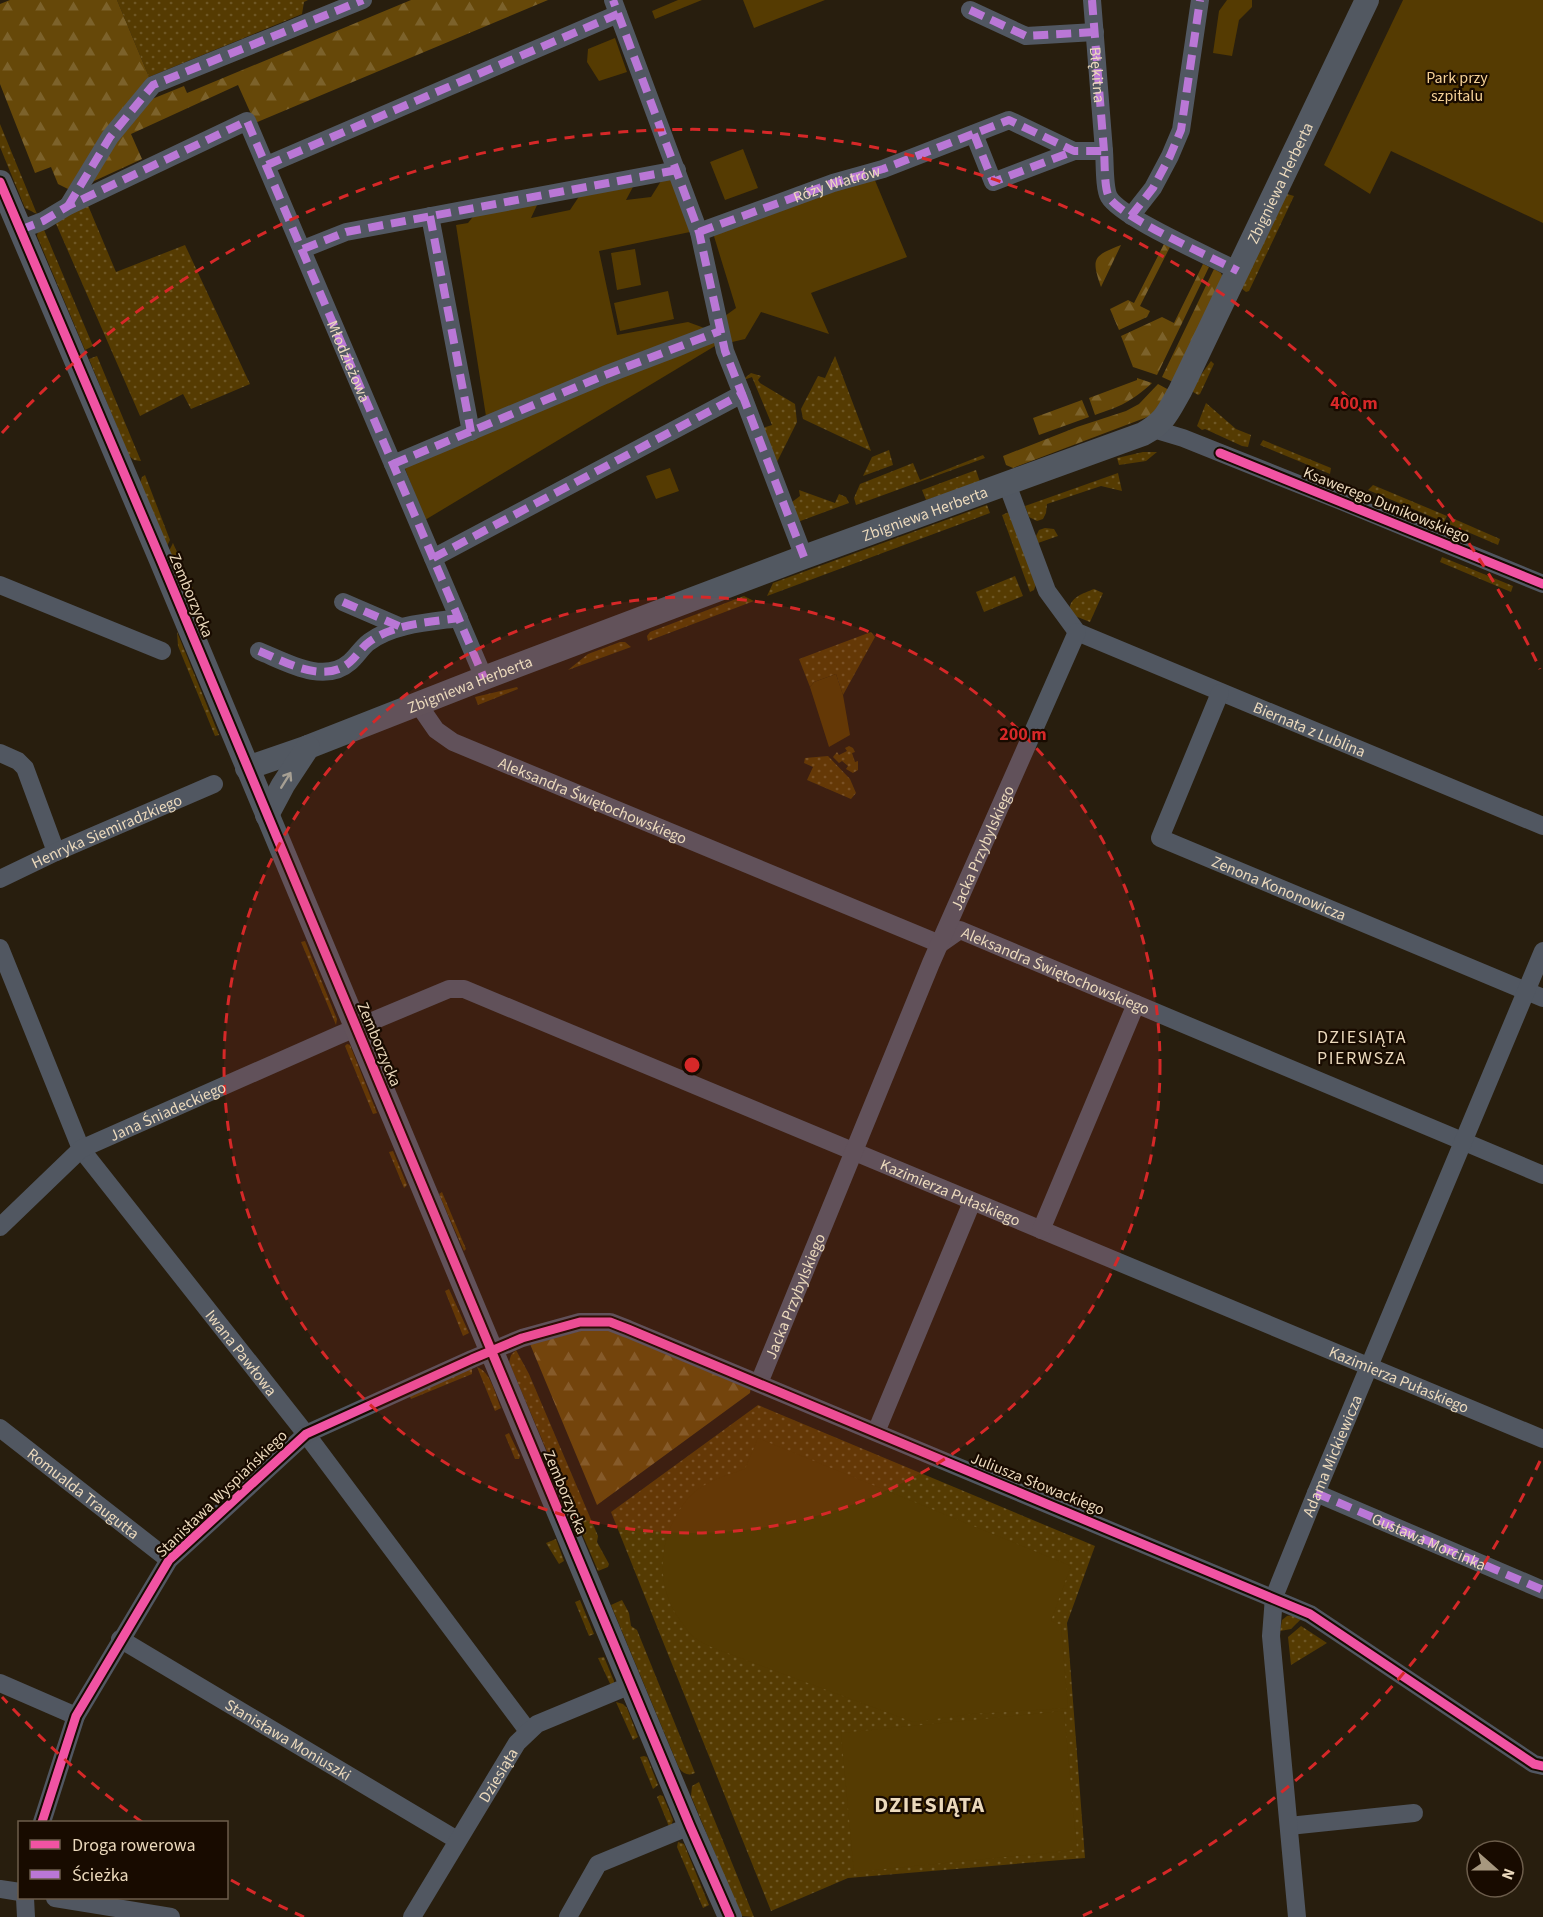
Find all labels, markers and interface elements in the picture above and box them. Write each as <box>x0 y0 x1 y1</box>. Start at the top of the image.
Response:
street label: Błękitna <box>1084 46 1110 104</box>
park label: Park przy szpitalu <box>1426 67 1488 107</box>
street label: Zbigniewa Herberta <box>1242 119 1319 248</box>
street label: Róży Wiatrów <box>790 160 883 209</box>
street label: Młodzieżowa <box>321 317 375 406</box>
text: 400 m <box>1330 391 1378 416</box>
street label: Ksawerego Dunikowskiego <box>1300 461 1473 548</box>
street label: Zbigniewa Herberta <box>859 481 991 547</box>
street label: Zemborzycka <box>163 550 219 641</box>
street label: Zbigniewa Herberta <box>404 651 536 719</box>
street label: Biernata z Lublina <box>1250 697 1369 763</box>
text: 200 m <box>999 722 1047 747</box>
street label: Aleksandra Świętochowskiego <box>495 752 690 850</box>
one-way arrow <box>280 772 293 789</box>
street label: Jacka Przybylskiego <box>946 782 1020 914</box>
street label: Henryka Siemiradzkiego <box>28 789 186 874</box>
street label: Zenona Kononowicza <box>1208 851 1349 927</box>
street label: Aleksandra Świętochowskiego <box>958 922 1153 1021</box>
street label: Zemborzycka <box>351 999 407 1090</box>
district label: DZIESIĄTA PIERWSZA <box>1317 1025 1407 1071</box>
centre of rings <box>682 1055 702 1075</box>
street label: Jana Śniadeckiego <box>106 1076 230 1147</box>
street label: Kazimierza Pułaskiego <box>877 1154 1024 1232</box>
street label: Jacka Przybylskiego <box>760 1230 831 1363</box>
street label: Iwana Pawłowa <box>200 1305 282 1401</box>
street label: Kazimierza Pułaskiego <box>1325 1341 1472 1419</box>
street label: Adama Mickiewicza <box>1298 1392 1368 1520</box>
street label: Stanisława Wyspiańskiego <box>151 1425 292 1563</box>
street label: Romualda Traugutta <box>22 1443 144 1545</box>
street label: Zemborzycka <box>537 1447 593 1538</box>
street label: Juliusza Słowackiego <box>968 1447 1108 1521</box>
street label: Gustawa Morcinka <box>1368 1508 1489 1576</box>
street label: Stanisława Moniuszki <box>221 1694 355 1786</box>
street label: Dziesiąta <box>474 1744 524 1807</box>
district label: DZIESIĄTA <box>874 1789 986 1821</box>
legend <box>18 1821 228 1899</box>
text: Droga rowerowa <box>72 1833 196 1858</box>
north arrow <box>1465 1839 1525 1899</box>
text: Ścieżka <box>72 1863 129 1888</box>
text: N <box>1496 1865 1520 1883</box>

